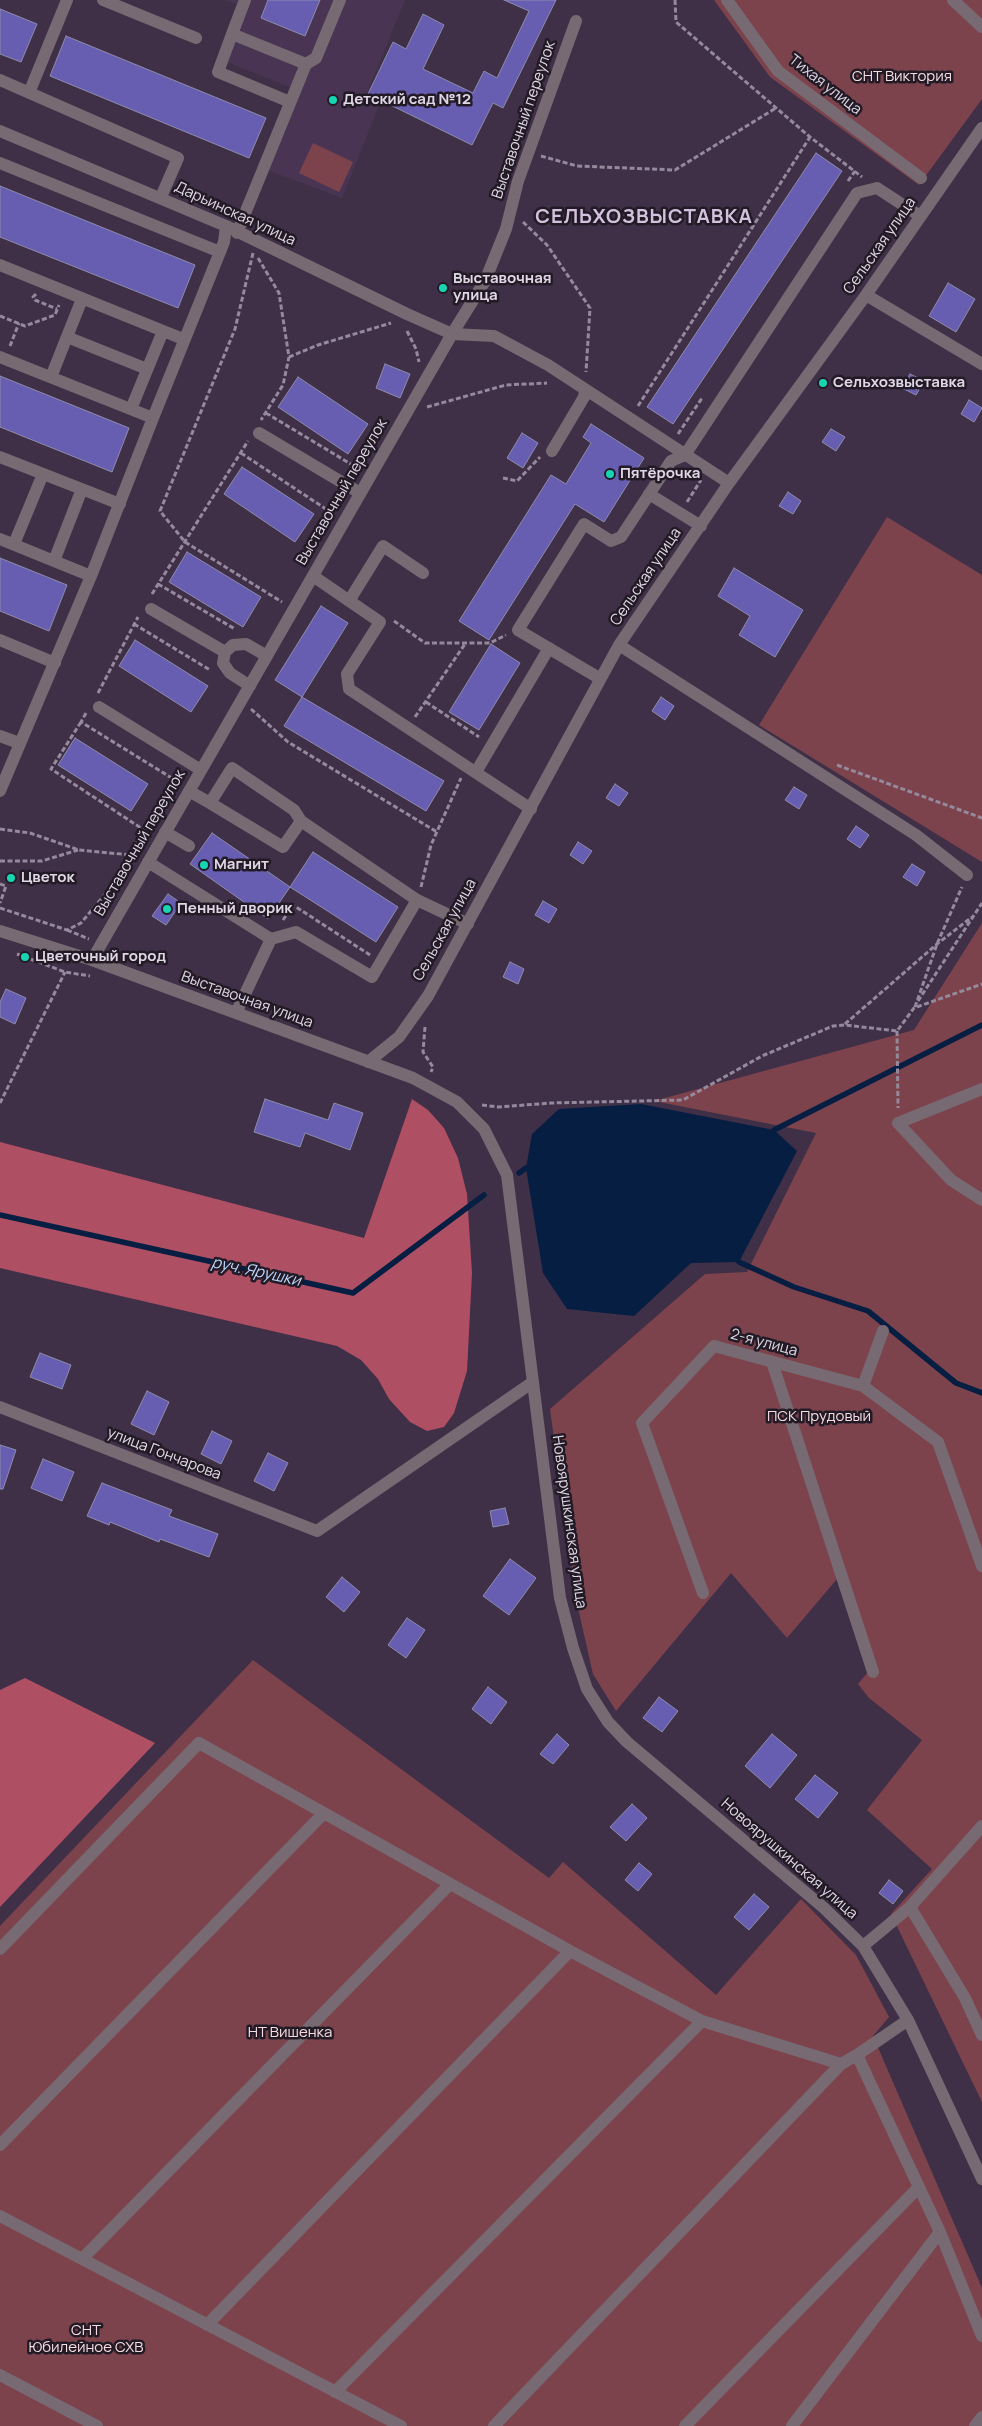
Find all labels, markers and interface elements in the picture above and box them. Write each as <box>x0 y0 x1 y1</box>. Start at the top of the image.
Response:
street label: Выставочный переулок <box>488 39 560 201</box>
street label: Тихая улица <box>785 51 865 119</box>
park label: СНТ Виктория <box>852 68 952 86</box>
place label: Детский сад №12 <box>343 91 471 109</box>
marker: Детский сад №12 <box>327 94 339 106</box>
street label: Дарьинская улица <box>172 178 298 250</box>
street label: Сельская улица <box>840 194 920 298</box>
district label: СЕЛЬХОЗВЫСТАВКА <box>533 205 755 229</box>
place label: Выставочная улица <box>453 270 552 305</box>
marker: Выставочная улица <box>437 282 449 294</box>
place label: Сельхозвыставка <box>833 374 965 392</box>
marker: Сельхозвыставка <box>817 377 829 389</box>
street label: Выставочный переулок <box>293 416 391 568</box>
place label: Пятёрочка <box>620 465 700 483</box>
marker: Пятёрочка <box>604 468 616 480</box>
street label: Сельская улица <box>607 525 685 629</box>
street label: Выставочный переулок <box>91 767 189 919</box>
place label: Магнит <box>214 856 269 874</box>
marker: Магнит <box>198 859 210 871</box>
place label: Цветок <box>21 869 75 887</box>
marker: Цветок <box>5 872 17 884</box>
street label: Сельская улица <box>410 876 480 984</box>
place label: Пенный дворик <box>177 900 292 918</box>
marker: Пенный дворик <box>161 903 173 915</box>
place label: Цветочный город <box>35 948 166 966</box>
marker: Цветочный город <box>19 951 31 963</box>
street label: Выставочная улица <box>179 968 315 1032</box>
water label: руч. Ярушки <box>210 1253 302 1291</box>
street label: 2-я улица <box>729 1325 799 1361</box>
park label: ПСК Прудовый <box>767 1408 871 1426</box>
street label: улица Гончарова <box>105 1424 223 1484</box>
street label: Новоярушкинская улица <box>548 1434 590 1610</box>
street label: Новоярушкинская улица <box>717 1795 861 1923</box>
park label: НТ Вишенка <box>248 2024 332 2042</box>
park label: СНТ Юбилейное СХВ <box>28 2322 144 2357</box>

